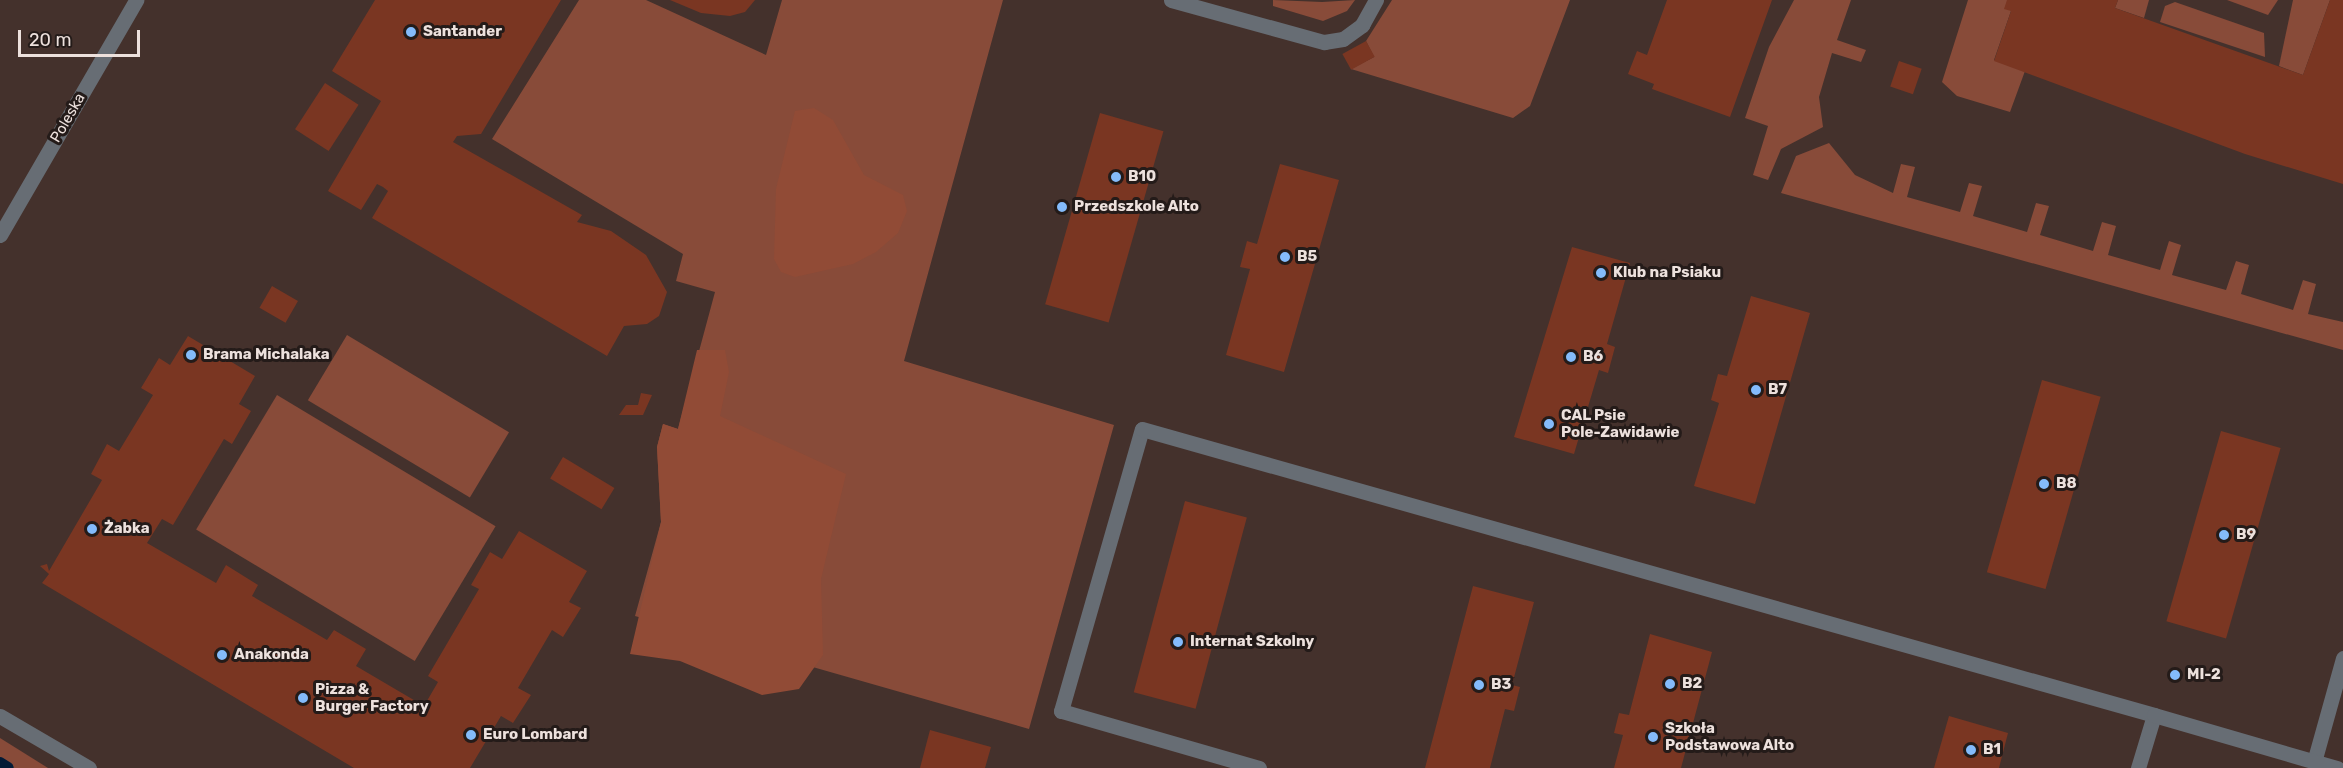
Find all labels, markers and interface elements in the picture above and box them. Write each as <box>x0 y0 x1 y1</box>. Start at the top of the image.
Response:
scale bar <box>21 18 142 56</box>
place label: Santander <box>423 23 502 41</box>
marker: Santander <box>404 25 418 39</box>
text: 20 m <box>29 29 71 51</box>
street label: Poleska <box>47 90 89 146</box>
place label: B10 <box>1128 168 1156 186</box>
marker: B10 <box>1109 170 1123 184</box>
place label: Przedszkole Alto <box>1074 198 1199 216</box>
marker: Przedszkole Alto <box>1055 200 1069 214</box>
place label: B5 <box>1297 248 1317 266</box>
marker: B5 <box>1278 250 1292 264</box>
place label: Klub na Psiaku <box>1613 264 1721 282</box>
marker: Klub na Psiaku <box>1594 266 1608 280</box>
place label: Brama Michalaka <box>203 346 330 364</box>
marker: Brama Michalaka <box>184 348 198 362</box>
place label: B6 <box>1583 348 1603 366</box>
marker: B6 <box>1564 350 1578 364</box>
place label: B7 <box>1768 381 1787 399</box>
marker: B7 <box>1749 383 1763 397</box>
place label: CAL Psie Pole-Zawidawie <box>1561 406 1679 441</box>
marker: CAL Psie Pole-Zawidawie <box>1542 417 1556 431</box>
place label: B8 <box>2056 475 2077 493</box>
marker: B8 <box>2037 477 2051 491</box>
place label: Żabka <box>104 520 150 538</box>
marker: Żabka <box>85 522 99 536</box>
place label: B9 <box>2236 526 2256 544</box>
marker: B9 <box>2217 528 2231 542</box>
place label: Internat Szkolny <box>1190 633 1314 651</box>
marker: Internat Szkolny <box>1171 635 1185 649</box>
place label: Anakonda <box>234 646 309 664</box>
marker: Anakonda <box>215 648 229 662</box>
place label: MI-2 <box>2187 666 2221 684</box>
marker: MI-2 <box>2168 668 2182 682</box>
place label: B2 <box>1682 675 1702 693</box>
place label: B3 <box>1491 676 1511 694</box>
marker: B2 <box>1663 677 1677 691</box>
marker: B3 <box>1472 678 1486 692</box>
place label: Pizza & Burger Factory <box>315 680 429 715</box>
marker: Pizza & Burger Factory <box>296 691 310 705</box>
place label: Szkoła Podstawowa Alto <box>1665 719 1794 754</box>
place label: Euro Lombard <box>483 726 588 744</box>
marker: Euro Lombard <box>464 728 478 742</box>
marker: Szkoła Podstawowa Alto <box>1646 730 1660 744</box>
place label: B1 <box>1983 741 2001 759</box>
marker: B1 <box>1964 743 1978 757</box>

